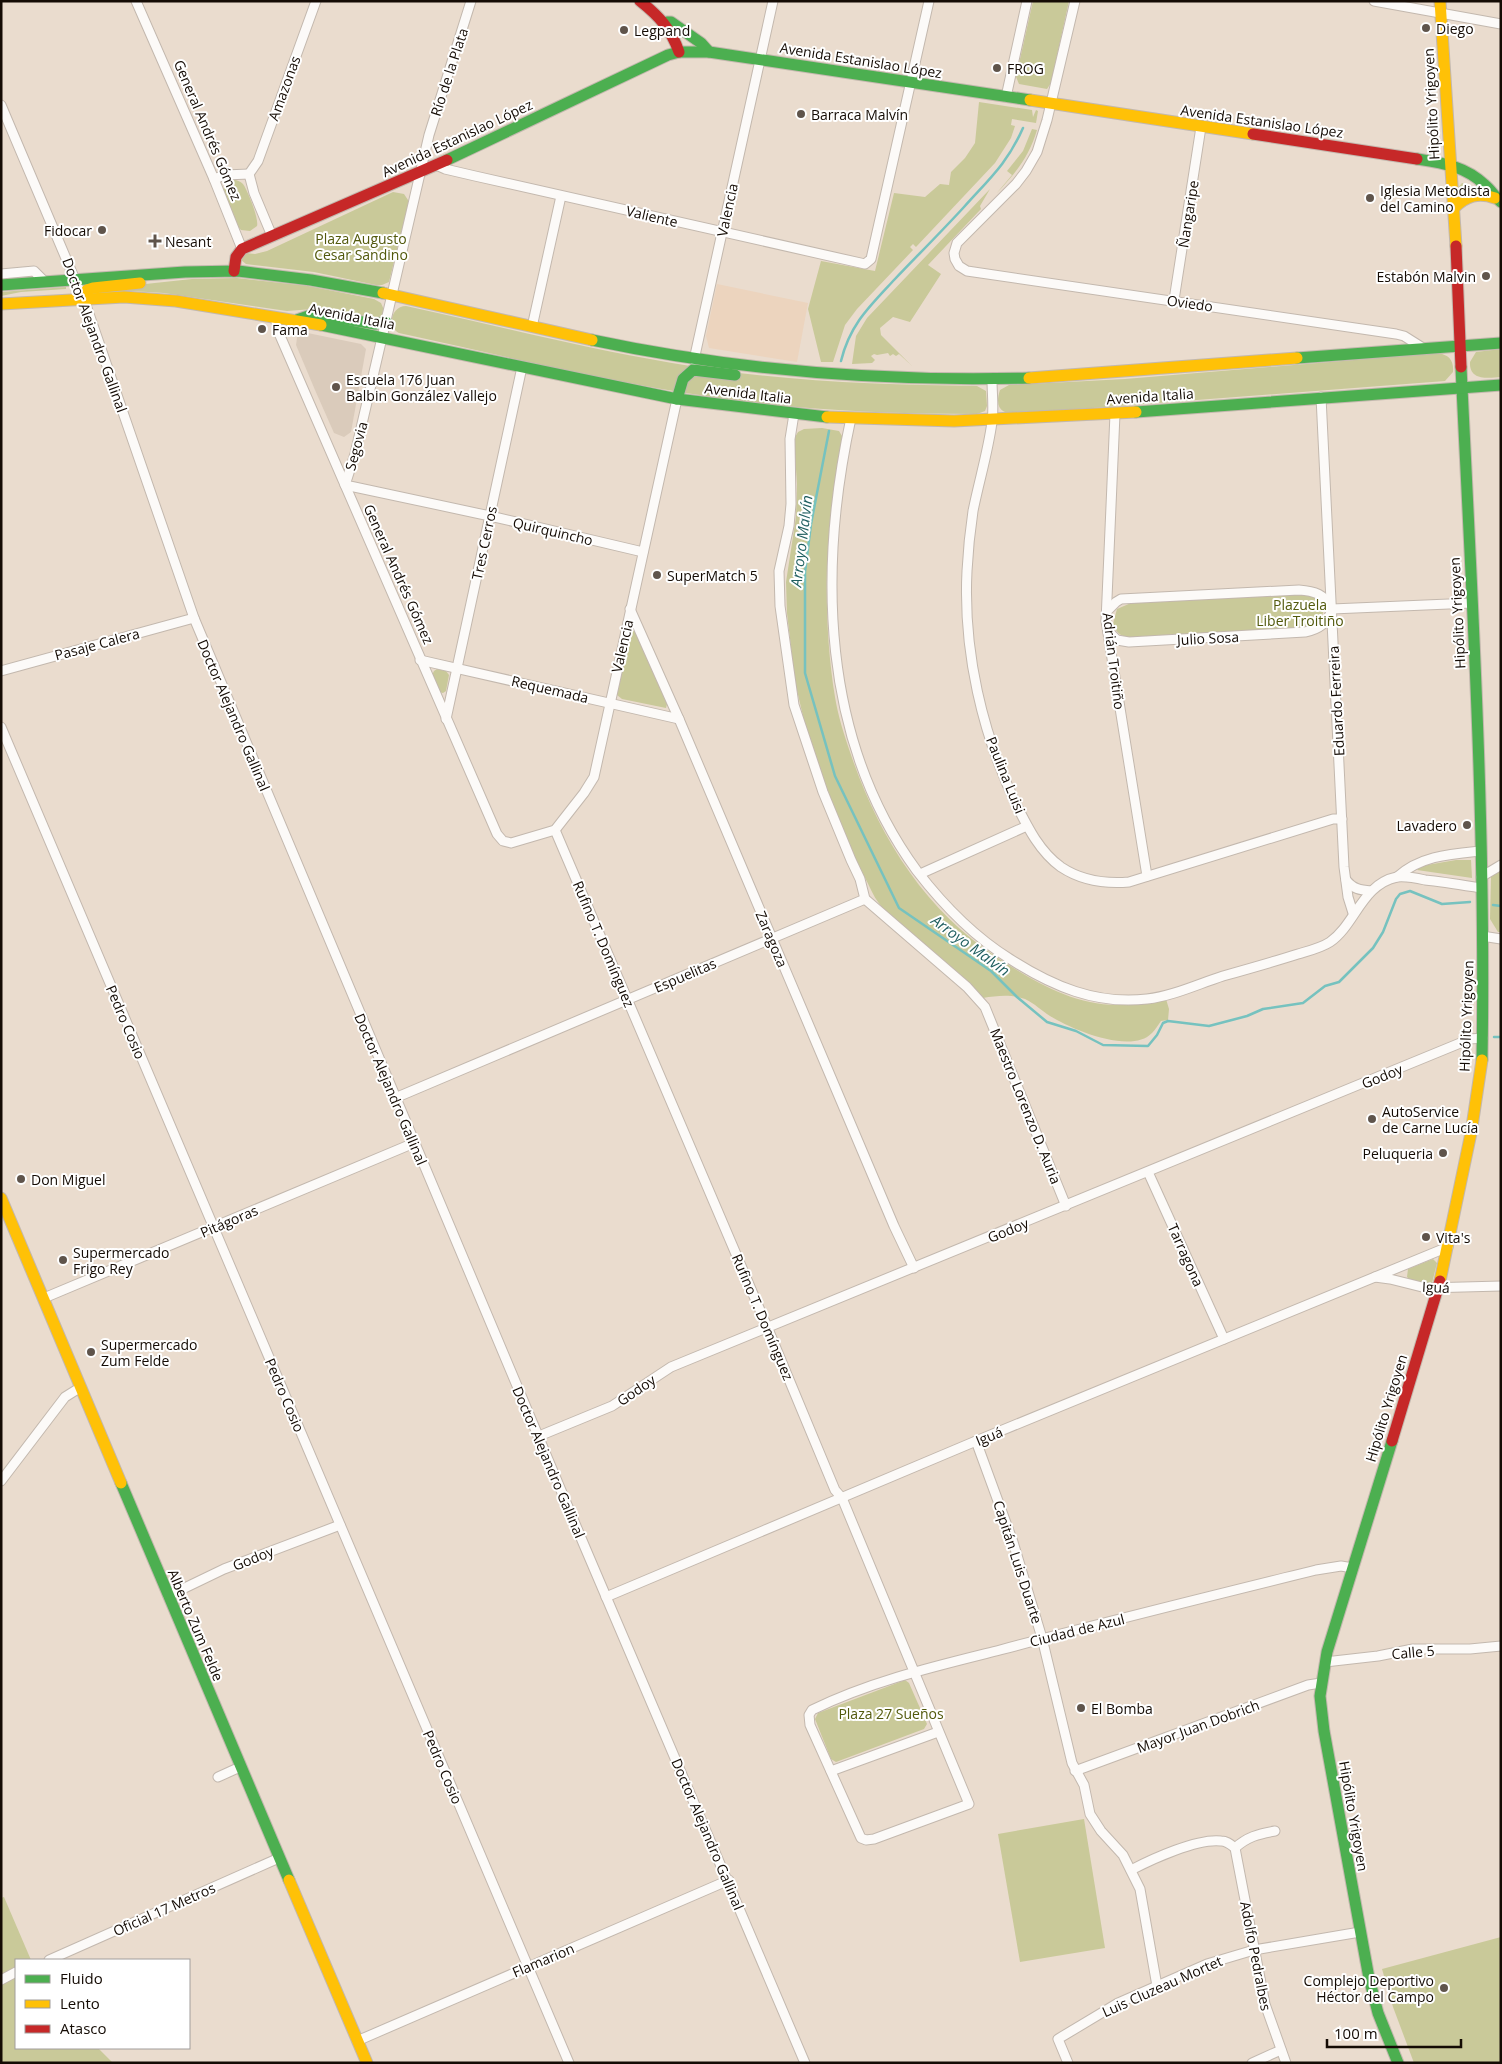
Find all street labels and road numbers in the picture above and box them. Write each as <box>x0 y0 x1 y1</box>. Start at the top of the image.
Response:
street label: Río de la Plata <box>426 25 472 119</box>
street label: Avenida Estanislao López <box>779 38 944 82</box>
street label: Hipólito Yrigoyen <box>1419 48 1443 160</box>
street label: Amazonas <box>264 53 305 123</box>
street label: General Andrés Gómez <box>170 57 246 204</box>
street label: Avenida Estanislao López <box>379 95 536 181</box>
street label: Avenida Estanislao López <box>1180 100 1345 142</box>
street label: Ñangaripe <box>1173 179 1203 249</box>
street label: Valencia <box>712 182 742 238</box>
street label: Valiente <box>624 201 680 231</box>
street label: Doctor Alejandro Gallinal <box>58 255 132 415</box>
street label: Oviedo <box>1166 290 1214 316</box>
street label: Avenida Italia <box>307 298 397 334</box>
street label: Avenida Italia <box>703 378 793 408</box>
street label: Avenida Italia <box>1106 383 1194 409</box>
street label: Segovia <box>340 419 372 473</box>
street label: General Andrés Gómez <box>360 501 439 647</box>
street label: Tres Cerros <box>467 504 501 582</box>
street label: Quirquincho <box>511 513 595 549</box>
street label: Hipólito Yrigoyen <box>1445 557 1469 669</box>
street label: Adrián Troitiño <box>1099 611 1129 711</box>
street label: Valencia <box>607 617 637 675</box>
street label: Pasaje Calera <box>52 624 142 664</box>
street label: Julio Sosa <box>1175 627 1239 649</box>
street label: Doctor Alejandro Gallinal <box>193 636 275 794</box>
street label: Eduardo Ferreira <box>1324 645 1348 757</box>
street label: Requemada <box>510 671 590 707</box>
street label: Paulina Luisi <box>982 734 1030 816</box>
street label: Rufino T. Domínguez <box>569 878 639 1010</box>
street label: Zaragoza <box>752 908 792 970</box>
street label: Espuelitas <box>651 953 719 997</box>
street label: Hipólito Yrigoyen <box>1455 960 1477 1072</box>
street label: Pedro Cosio <box>102 982 150 1062</box>
street label: Doctor Alejandro Gallinal <box>350 1010 432 1168</box>
street label: Maestro Lorenzo D. Auria <box>986 1025 1066 1187</box>
street label: Godoy <box>1359 1059 1406 1093</box>
street label: Pitágoras <box>197 1200 261 1242</box>
street label: Godoy <box>985 1213 1032 1247</box>
street label: Tarragona <box>1164 1220 1208 1290</box>
street label: Rufino T. Domínguez <box>728 1251 798 1383</box>
street label: Iguá <box>1422 1277 1450 1297</box>
street label: Hipólito Yrigoyen <box>1361 1352 1411 1464</box>
street label: Pedro Cosio <box>261 1355 309 1435</box>
street label: Godoy <box>613 1370 660 1410</box>
street label: Doctor Alejandro Gallinal <box>508 1383 590 1541</box>
street label: Iguá <box>973 1422 1005 1450</box>
street label: Capitán Luis Duarte <box>989 1498 1047 1626</box>
street label: Godoy <box>230 1541 277 1575</box>
street label: Alberto Zum Felde <box>164 1566 228 1684</box>
street label: Ciudad de Azul <box>1028 1609 1126 1651</box>
street label: Calle 5 <box>1391 1641 1435 1663</box>
street label: Mayor Juan Dobrich <box>1134 1695 1262 1757</box>
street label: Pedro Cosio <box>419 1727 467 1807</box>
street label: Doctor Alejandro Gallinal <box>667 1755 749 1913</box>
street label: Hipólito Yrigoyen <box>1335 1759 1373 1873</box>
street label: Oficial 17 Metros <box>110 1878 219 1940</box>
street label: Adolfo Pedralbes <box>1236 1900 1276 2013</box>
street label: Flamarion <box>509 1938 577 1982</box>
street label: Luis Cluzeau Mortet <box>1099 1951 1225 2021</box>

